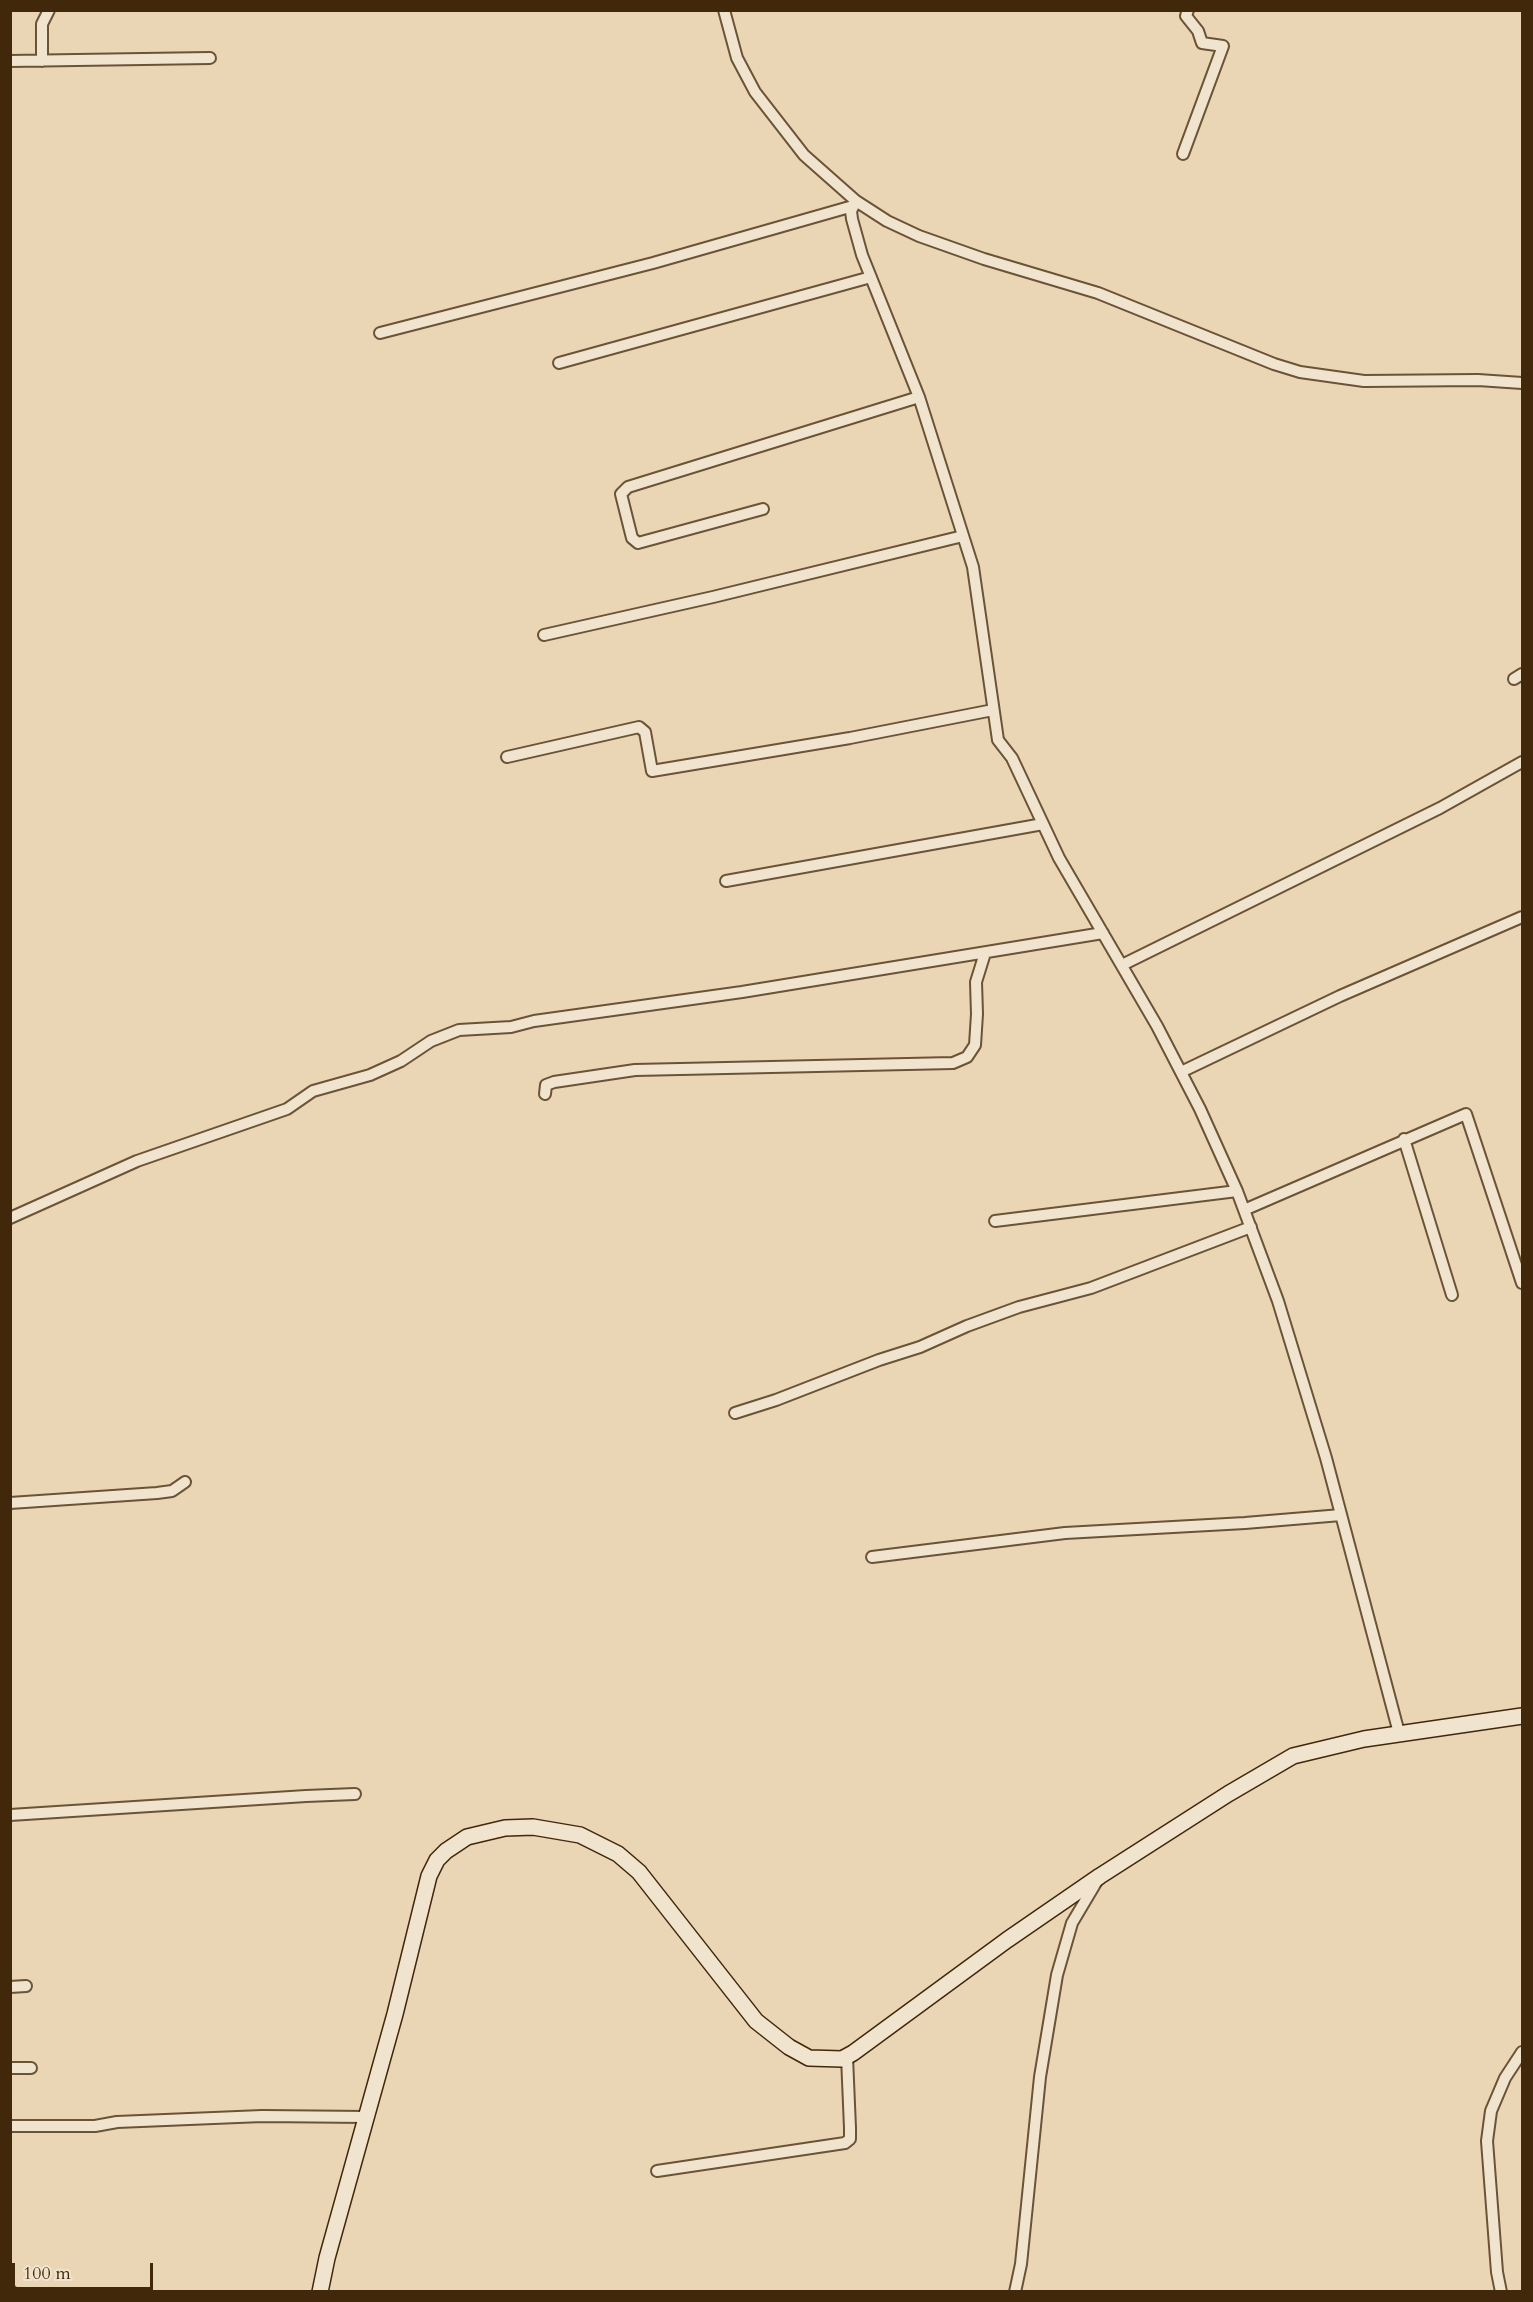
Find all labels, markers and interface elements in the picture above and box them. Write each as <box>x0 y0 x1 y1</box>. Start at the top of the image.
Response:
scale bar <box>15 2251 156 2289</box>
text: 100 m <box>23 2261 71 2286</box>

